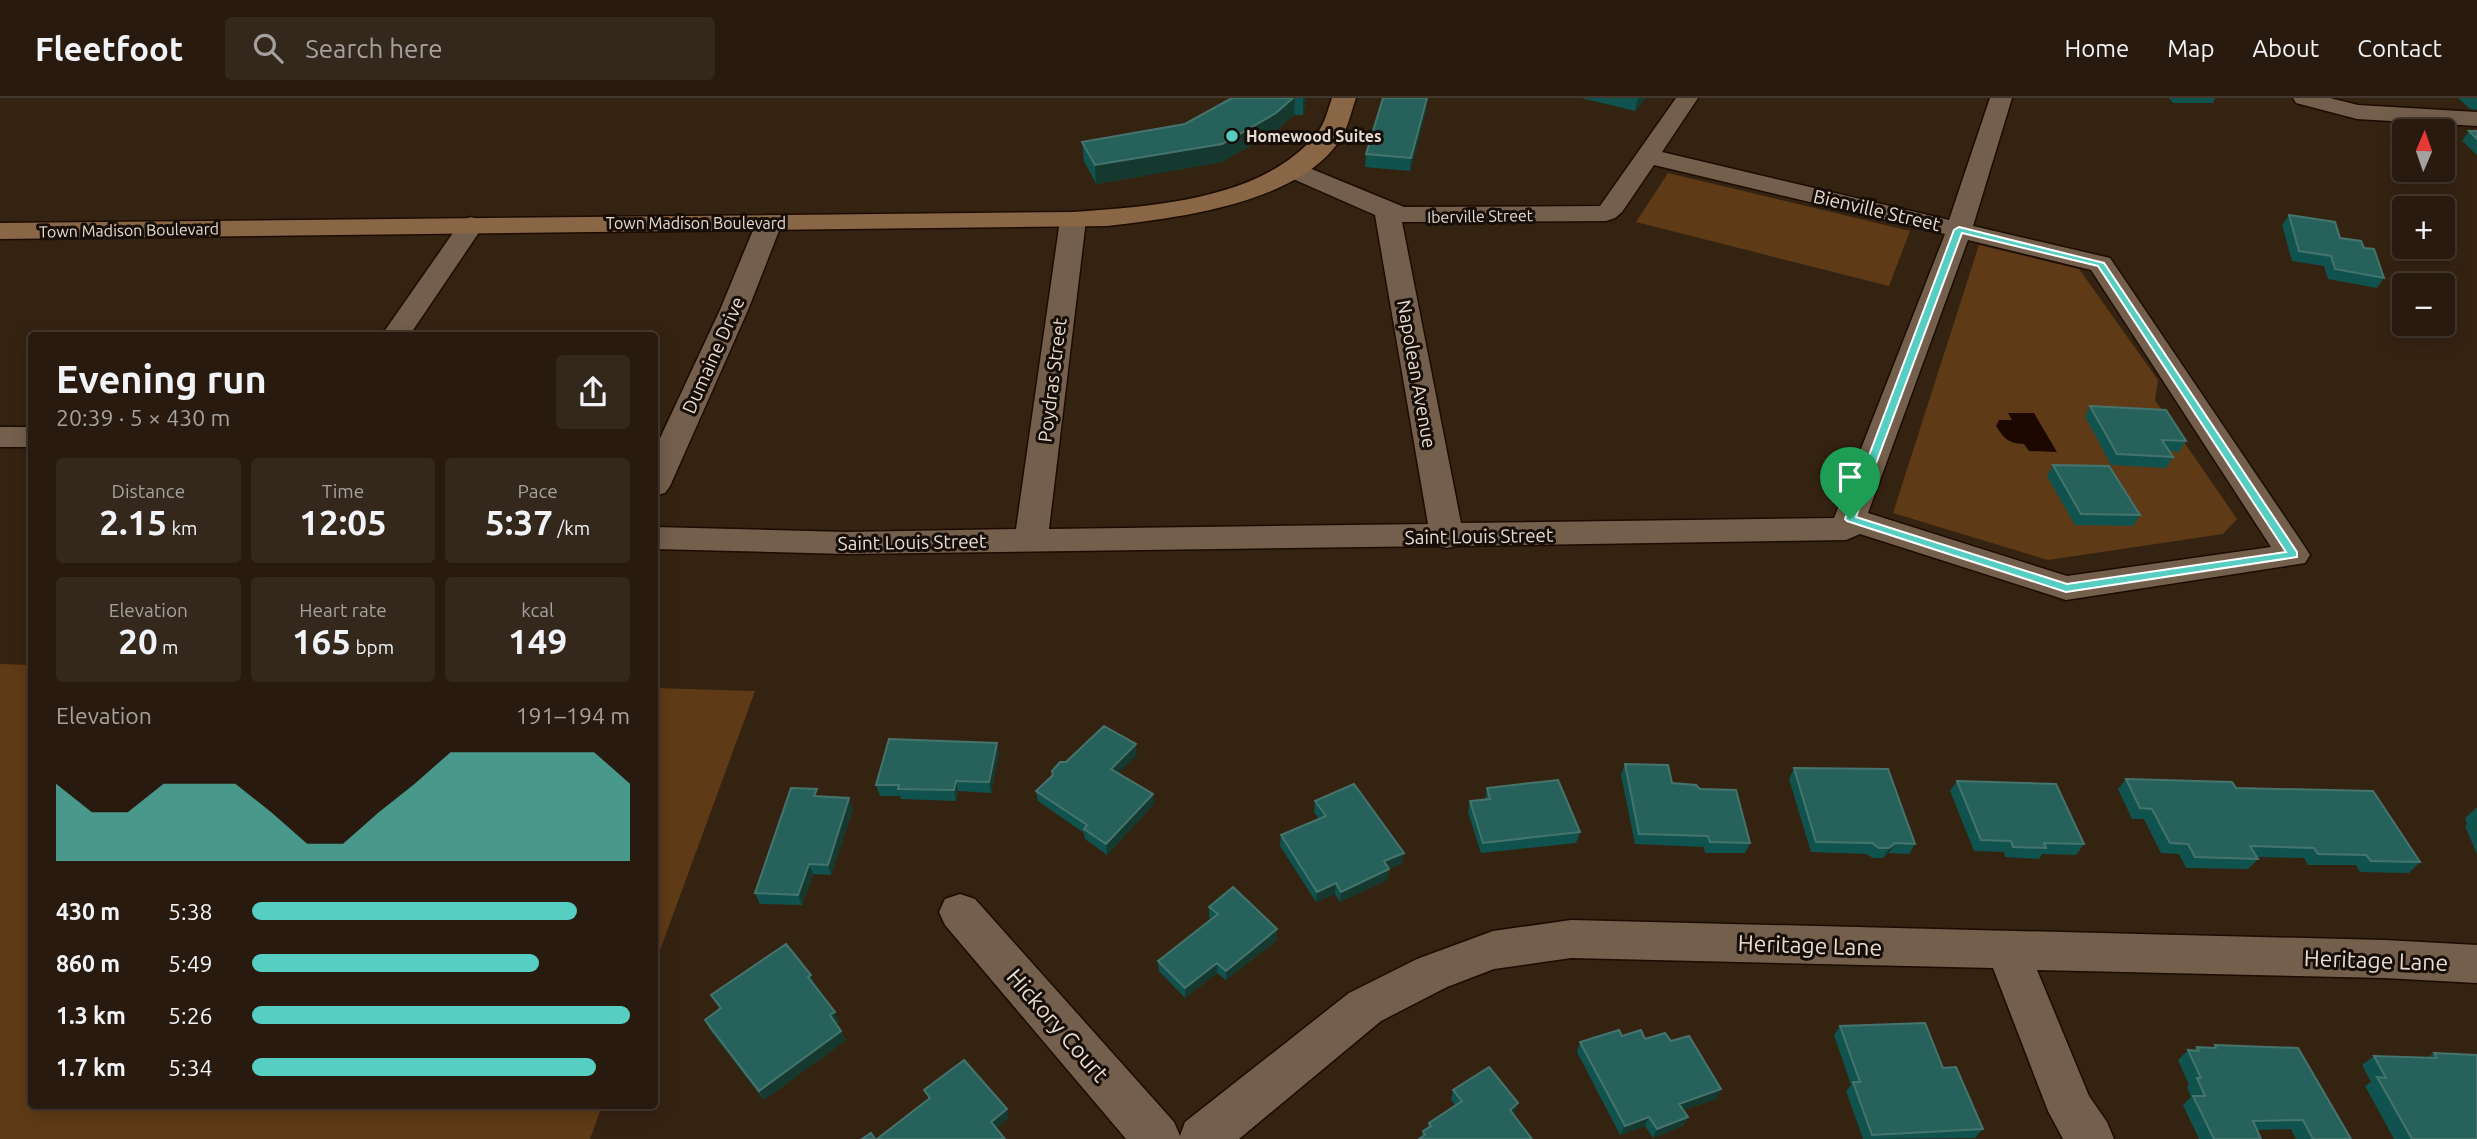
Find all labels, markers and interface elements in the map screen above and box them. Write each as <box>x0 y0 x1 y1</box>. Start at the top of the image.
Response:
search box <box>225 17 715 80</box>
icon: search <box>249 29 287 67</box>
text: Fleetfoot <box>35 30 183 67</box>
text: Search here <box>305 34 443 63</box>
text: Home <box>2064 35 2129 62</box>
text: Map <box>2167 35 2214 62</box>
text: About <box>2252 35 2319 62</box>
text: Contact <box>2357 35 2442 62</box>
north arrow <box>2392 119 2455 182</box>
map controls <box>2392 119 2455 336</box>
place label: Homewood Suites <box>1246 127 1382 145</box>
marker: Homewood Suites <box>1224 128 1240 144</box>
street label: Bienville Street <box>1811 185 1943 235</box>
button: + <box>2392 196 2455 259</box>
street label: Iberville Street <box>1427 206 1534 226</box>
street label: Town Madison Boulevard <box>606 214 786 232</box>
street label: Town Madison Boulevard <box>39 219 219 241</box>
button: − <box>2392 273 2455 336</box>
street label: Dumaine Drive <box>677 293 749 417</box>
street label: Napolean Avenue <box>1393 298 1441 450</box>
street label: Poydras Street <box>1033 316 1071 443</box>
button: share <box>556 355 630 429</box>
text: Evening run <box>56 358 267 400</box>
text: 20:39 · 5 × 430 m <box>56 405 230 430</box>
pin <box>1820 447 1880 519</box>
icon: arrive <box>1831 458 1869 496</box>
text: Distance <box>112 480 185 502</box>
text: Time <box>322 480 364 502</box>
text: Pace <box>518 480 558 502</box>
text: 2.15 <box>99 502 167 542</box>
text: 12:05 <box>299 502 387 542</box>
text: 5:37 <box>485 502 553 542</box>
text: km <box>167 517 197 539</box>
text: /km <box>553 517 590 539</box>
street label: Saint Louis Street <box>1404 524 1554 548</box>
street label: Saint Louis Street <box>837 530 987 554</box>
text: Elevation <box>109 599 188 621</box>
text: Heart rate <box>299 599 387 621</box>
text: kcal <box>521 599 554 621</box>
text: 20 <box>118 621 158 661</box>
text: 165 <box>292 621 351 661</box>
text: 149 <box>508 621 567 661</box>
text: m <box>158 636 178 658</box>
text: bpm <box>351 636 394 658</box>
text: Elevation <box>56 703 152 728</box>
text: 191–194 m <box>516 703 630 728</box>
text: 430 m <box>56 899 120 924</box>
text: 5:38 <box>168 899 213 924</box>
street label: Heritage Lane <box>1737 930 1883 960</box>
street label: Heritage Lane <box>2303 945 2449 975</box>
text: 860 m <box>56 951 120 976</box>
text: 5:49 <box>168 951 213 976</box>
street label: Hickory Court <box>1002 964 1114 1086</box>
text: 1.3 km <box>56 1003 126 1028</box>
text: 5:26 <box>168 1003 213 1028</box>
text: 1.7 km <box>56 1055 126 1080</box>
text: 5:34 <box>168 1055 213 1080</box>

